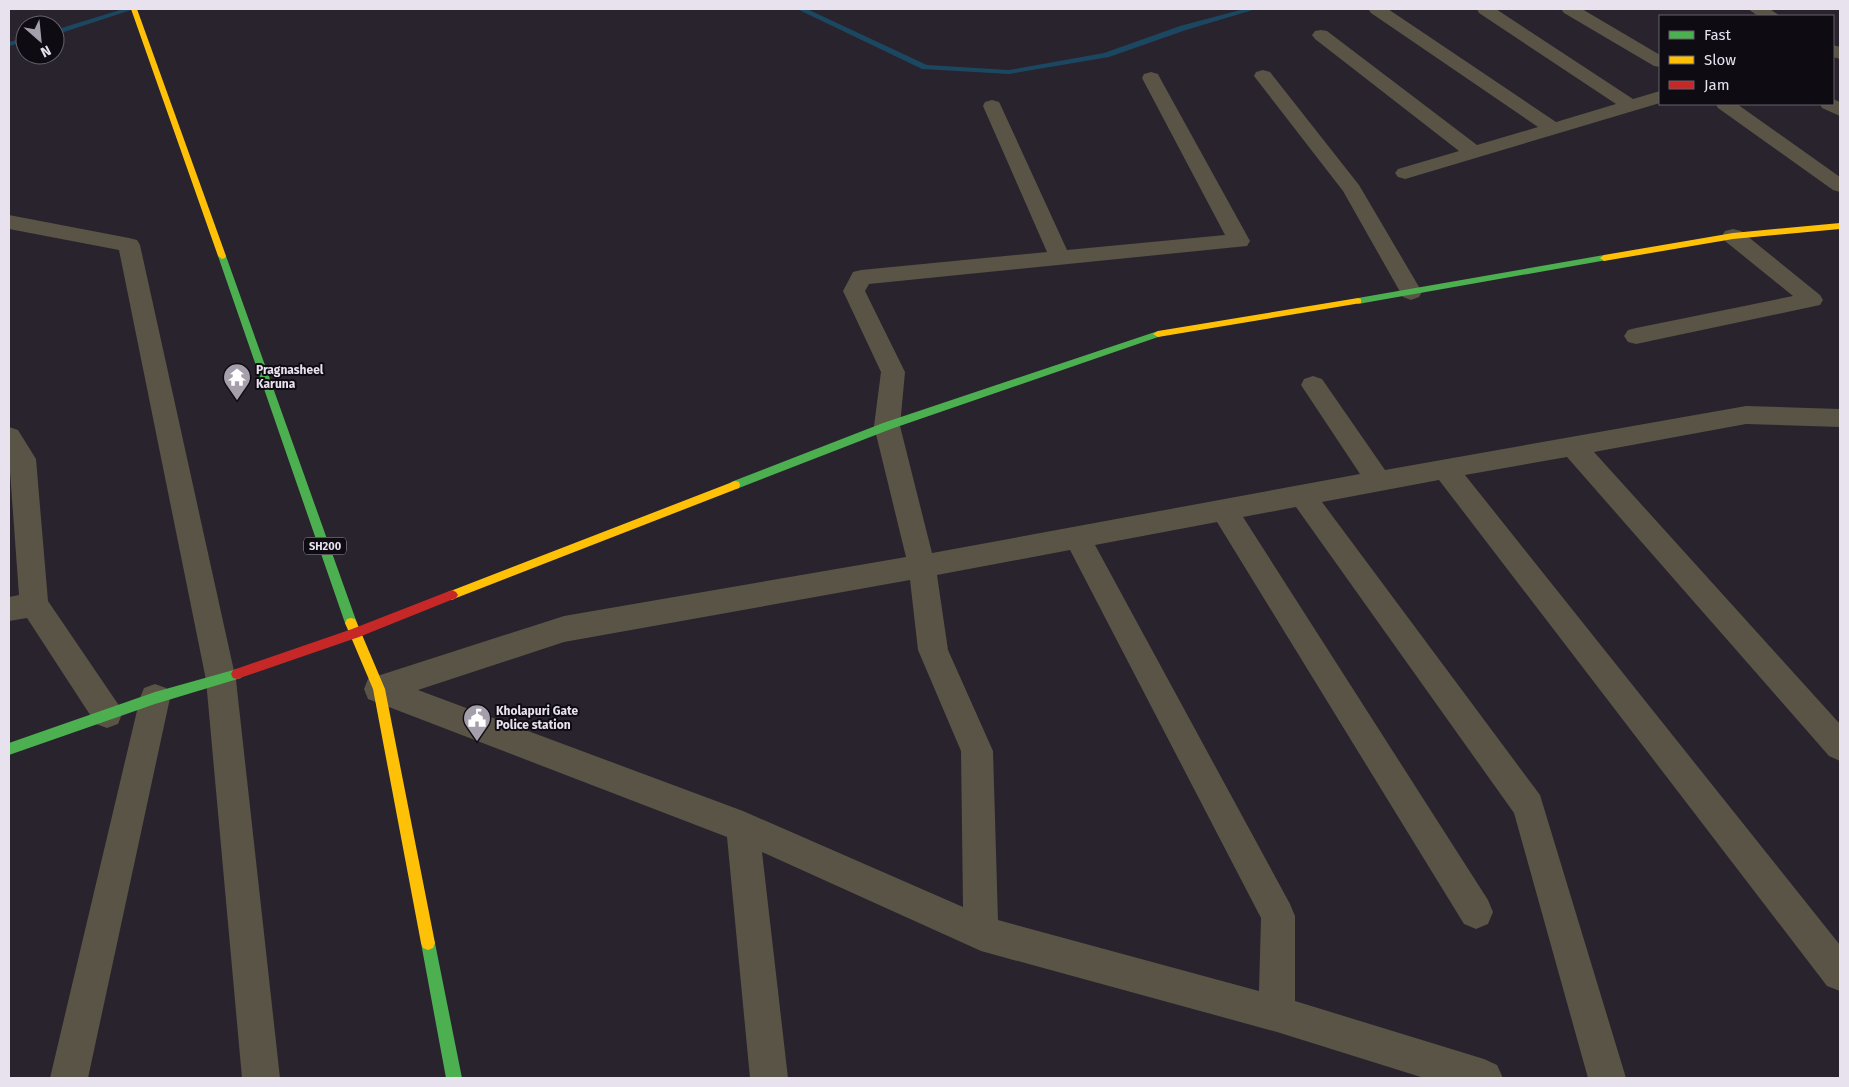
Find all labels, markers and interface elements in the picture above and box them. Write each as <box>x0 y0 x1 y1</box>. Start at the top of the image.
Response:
north arrow <box>15 15 65 65</box>
legend <box>1659 15 1834 105</box>
text: Fast <box>1704 26 1731 44</box>
text: N <box>38 41 54 61</box>
text: Slow <box>1704 51 1736 69</box>
text: Jam <box>1704 76 1730 94</box>
temple icon: Pragnasheel Karuna <box>222 362 252 401</box>
place label: Pragnasheel Karuna <box>256 363 324 391</box>
road number: SH200 <box>304 538 346 554</box>
public building icon: Kholapuri Gate Police station <box>462 703 492 742</box>
place label: Kholapuri Gate Police station <box>496 704 578 732</box>

